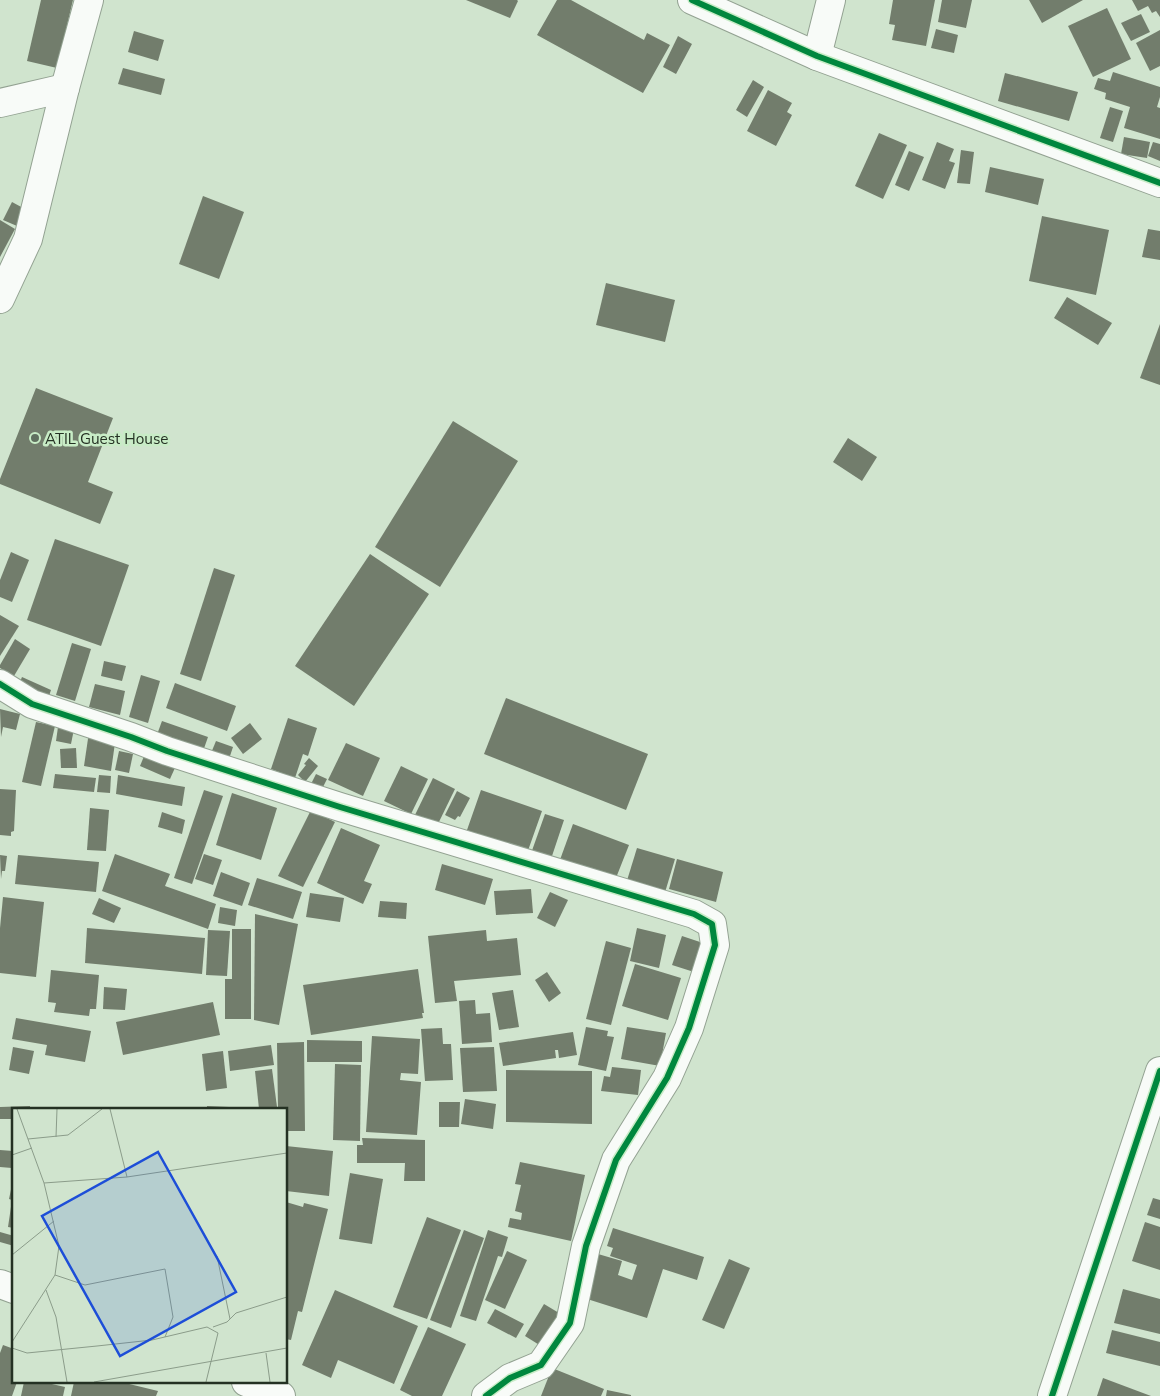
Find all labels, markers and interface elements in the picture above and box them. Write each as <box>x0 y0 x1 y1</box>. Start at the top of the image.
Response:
place label: ATIL Guest House <box>45 429 169 448</box>
marker: ATIL Guest House <box>29 432 41 444</box>
inset map <box>12 1108 288 1384</box>

